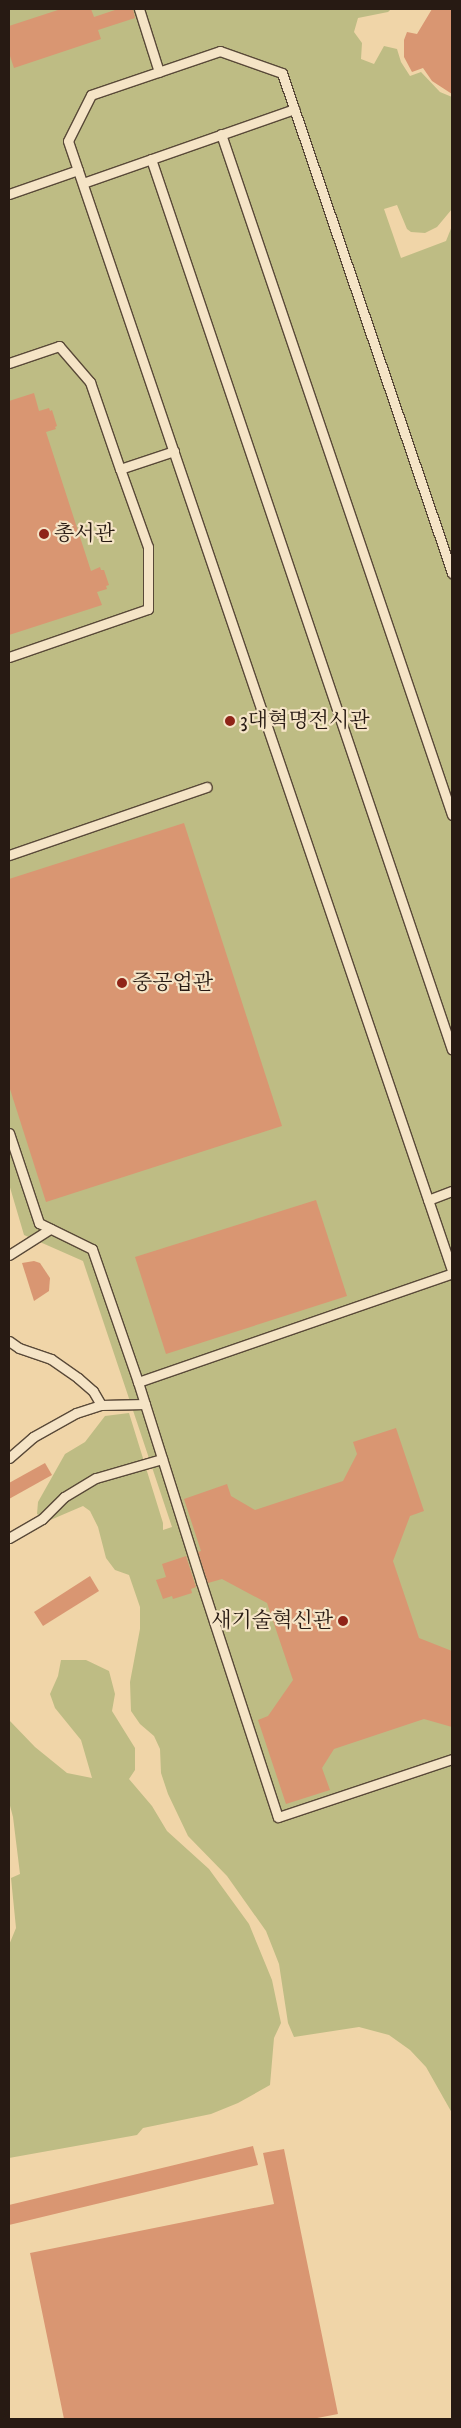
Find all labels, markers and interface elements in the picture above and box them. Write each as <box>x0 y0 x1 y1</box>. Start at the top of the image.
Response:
place label: 총서관 <box>54 521 115 547</box>
marker: 총서관 <box>38 528 50 540</box>
place label: 3대혁명전시관 <box>240 708 370 734</box>
marker: 3대혁명전시관 <box>224 715 236 727</box>
place label: 중공업관 <box>132 970 213 996</box>
marker: 중공업관 <box>116 977 128 989</box>
place label: 새기술혁신관 <box>211 1608 333 1634</box>
marker: 새기술혁신관 <box>337 1615 349 1627</box>

